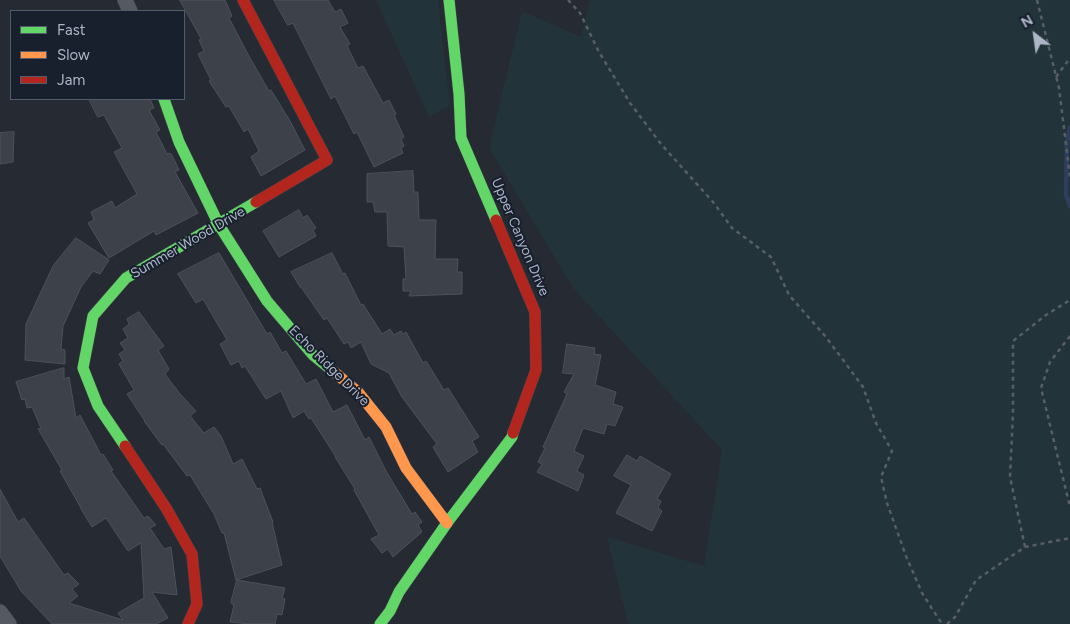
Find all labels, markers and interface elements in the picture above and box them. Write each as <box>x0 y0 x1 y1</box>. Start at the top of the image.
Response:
legend <box>10 10 185 100</box>
north arrow <box>1010 10 1060 60</box>
text: N <box>1018 12 1036 32</box>
text: Fast <box>57 21 85 39</box>
text: Slow <box>57 46 90 64</box>
text: Jam <box>57 71 85 89</box>
street label: Upper Canyon Drive <box>488 176 552 298</box>
street label: Summer Wood Drive <box>128 203 248 283</box>
street label: Echo Ridge Drive <box>285 322 373 410</box>

